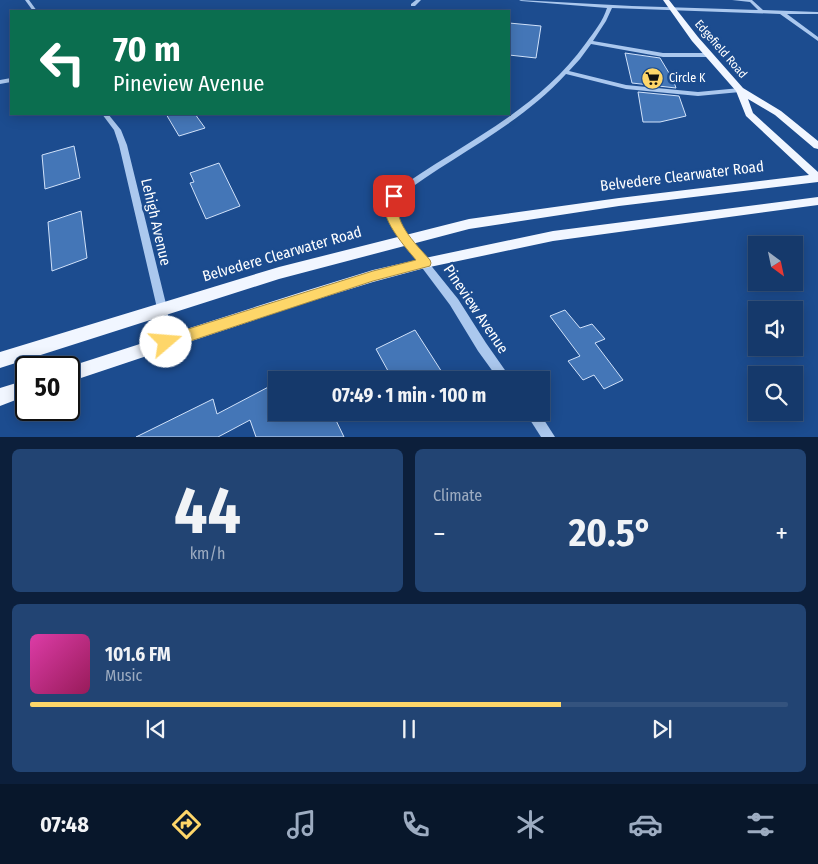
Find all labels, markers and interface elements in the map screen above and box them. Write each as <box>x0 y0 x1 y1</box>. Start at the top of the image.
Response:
street label: Edgefield Road <box>692 17 750 81</box>
text: 70 m <box>113 28 181 70</box>
icon: left <box>30 30 95 95</box>
supermarket icon: Circle K <box>641 66 665 90</box>
text: Pineview Avenue <box>113 70 264 97</box>
place label: Circle K <box>669 71 706 85</box>
street label: Belvedere Clearwater Road <box>599 157 765 195</box>
pin <box>373 175 415 217</box>
street label: Lehigh Avenue <box>137 177 175 267</box>
icon: arrive <box>380 182 408 210</box>
street label: Belvedere Clearwater Road <box>200 223 364 285</box>
north arrow <box>748 236 802 291</box>
map controls <box>748 236 803 421</box>
street label: Pineview Avenue <box>440 261 512 357</box>
button: sound <box>748 301 803 356</box>
position arrow <box>139 315 191 367</box>
speed limit sign: 50 <box>15 356 80 421</box>
button: search <box>748 366 803 421</box>
text: 07:49 · 1 min · 100 m <box>332 384 486 407</box>
text: 44 <box>174 472 241 550</box>
text: Climate <box>433 486 482 505</box>
text: 20.5° <box>569 510 652 556</box>
text: − <box>433 517 446 550</box>
text: + <box>775 517 788 550</box>
text: km/h <box>190 544 225 563</box>
text: 101.6 FM <box>105 643 171 666</box>
text: Music <box>105 666 142 685</box>
icon: previous <box>142 715 170 743</box>
icon: pause <box>395 715 423 743</box>
icon: next <box>648 715 676 743</box>
icon: directions <box>169 807 204 842</box>
icon: music <box>284 807 319 842</box>
icon: phone <box>398 807 433 842</box>
icon: climate <box>513 807 548 842</box>
icon: car <box>628 807 663 842</box>
icon: filters <box>743 807 778 842</box>
text: 07:48 <box>40 811 89 838</box>

